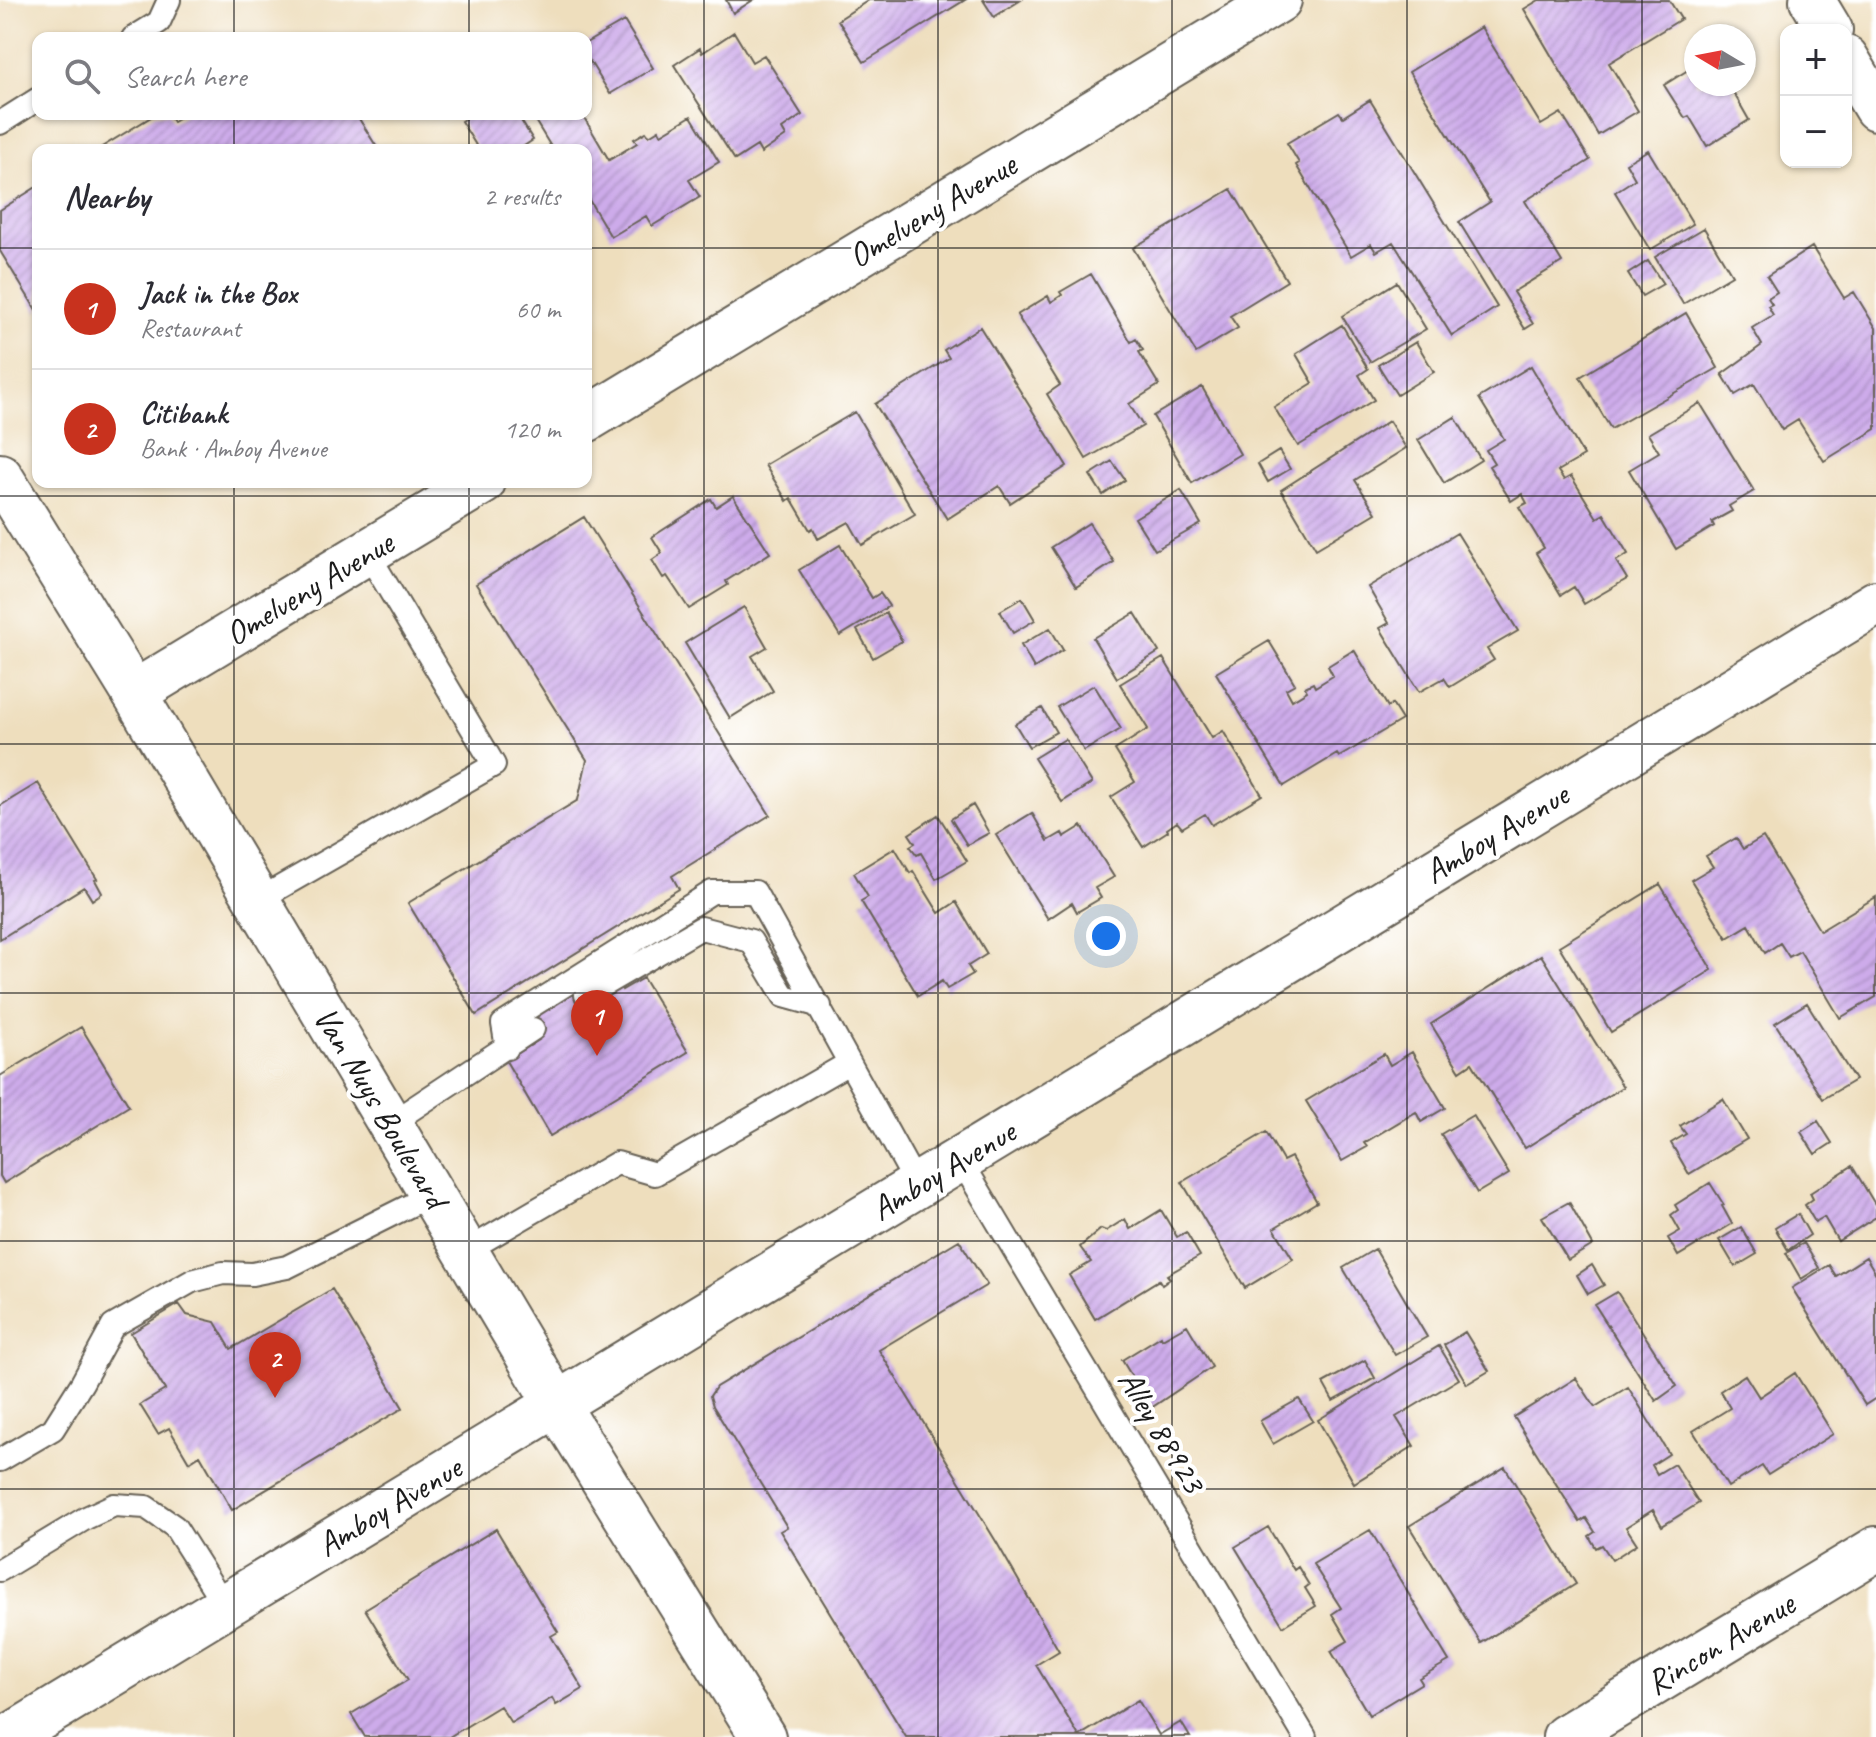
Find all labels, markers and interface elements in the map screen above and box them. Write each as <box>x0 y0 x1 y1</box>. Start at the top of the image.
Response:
north arrow <box>1684 24 1756 96</box>
map controls <box>1780 24 1852 168</box>
button: + <box>1780 24 1852 96</box>
search box <box>32 32 592 120</box>
icon: search <box>60 54 104 98</box>
text: Search here <box>124 57 246 95</box>
button: − <box>1780 96 1852 168</box>
street label: Omelveny Avenue <box>840 142 1026 277</box>
text: Nearby <box>64 175 150 218</box>
text: 2 results <box>484 180 560 213</box>
text: Jack in the Box <box>140 274 297 312</box>
text: 1 <box>84 293 96 326</box>
text: 60 m <box>516 293 560 326</box>
text: Restaurant <box>140 312 241 345</box>
text: Citibank <box>140 394 227 432</box>
text: 2 <box>84 413 96 446</box>
text: 120 m <box>504 413 560 446</box>
text: Bank · Amboy Avenue <box>140 432 327 465</box>
street label: Omelveny Avenue <box>217 520 403 655</box>
street label: Amboy Avenue <box>1416 772 1579 893</box>
your location <box>1086 916 1126 956</box>
pin: 1 <box>571 990 623 1056</box>
street label: Van Nuys Boulevard <box>304 999 460 1219</box>
street label: Amboy Avenue <box>863 1109 1026 1230</box>
pin: 2 <box>249 1332 301 1398</box>
street label: Alley 88923 <box>1109 1362 1217 1503</box>
street label: Amboy Avenue <box>309 1445 472 1566</box>
street label: Rincon Avenue <box>1638 1581 1804 1704</box>

